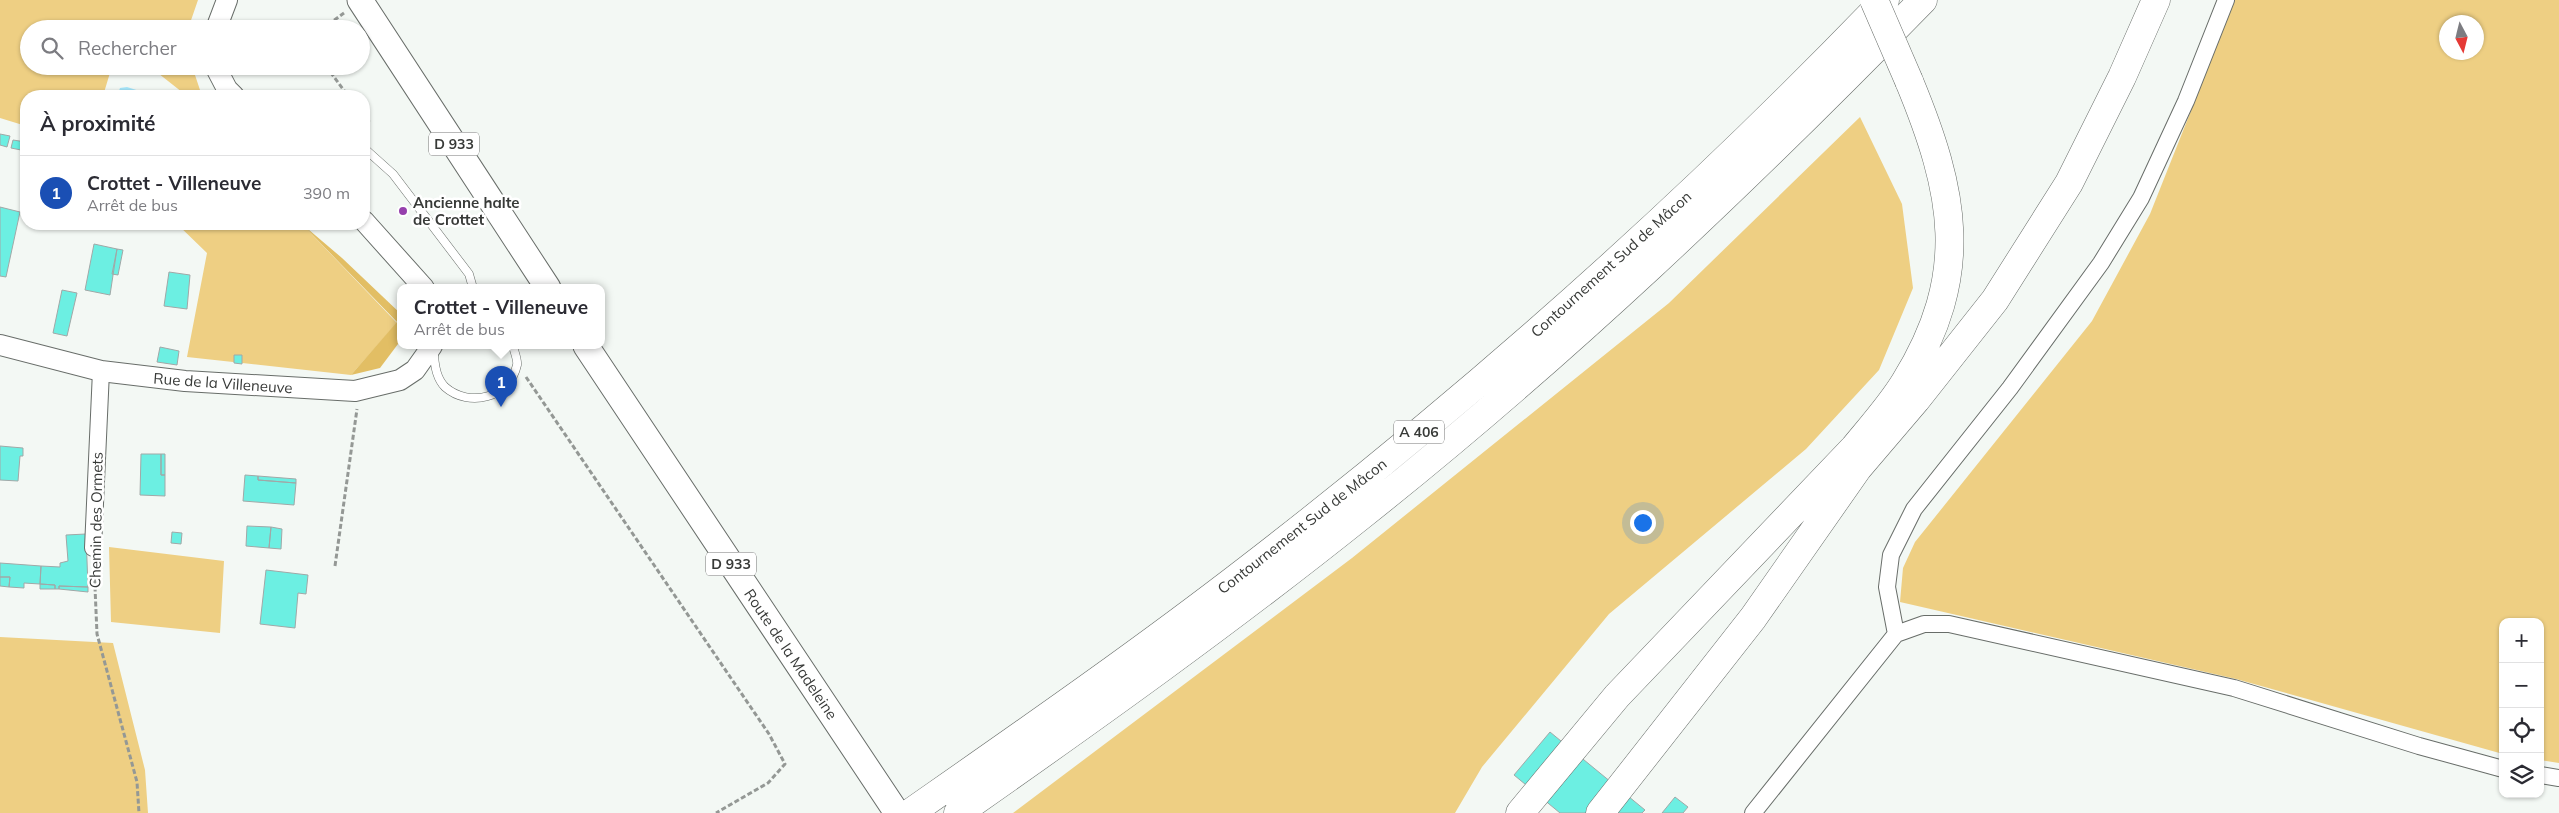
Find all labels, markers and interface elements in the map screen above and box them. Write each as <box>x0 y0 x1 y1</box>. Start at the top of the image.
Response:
north arrow <box>2439 15 2484 60</box>
search box <box>20 20 370 75</box>
icon: search <box>38 34 66 62</box>
text: Rechercher <box>78 36 177 60</box>
text: À proximité <box>40 110 156 136</box>
road number: D 933 <box>429 132 479 156</box>
text: Crottet - Villeneuve <box>87 171 261 195</box>
text: 1 <box>51 183 61 203</box>
text: 390 m <box>303 183 350 203</box>
street label: Contournement Sud de Mâcon <box>1527 187 1695 341</box>
place label: Ancienne halte de Crottet <box>413 193 520 229</box>
text: Arrêt de bus <box>87 195 178 215</box>
marker: Ancienne halte de Crottet <box>397 205 409 217</box>
popup <box>397 284 605 349</box>
text: Crottet - Villeneuve <box>414 295 588 319</box>
text: Arrêt de bus <box>414 319 505 339</box>
pin: 1 <box>485 366 517 407</box>
street label: Rue de la Villeneuve <box>153 369 293 397</box>
road number: A 406 <box>1394 421 1444 444</box>
street label: Chemin des Ormets <box>85 452 107 588</box>
street label: Contournement Sud de Mâcon <box>1214 454 1390 598</box>
your location <box>1630 510 1656 536</box>
road number: D 933 <box>706 552 756 576</box>
street label: Route de la Madeleine <box>740 585 842 723</box>
map controls <box>2499 618 2544 798</box>
button: + <box>2499 618 2544 663</box>
button: − <box>2499 663 2544 708</box>
button: locate <box>2499 708 2544 753</box>
button: layers <box>2499 753 2544 798</box>

